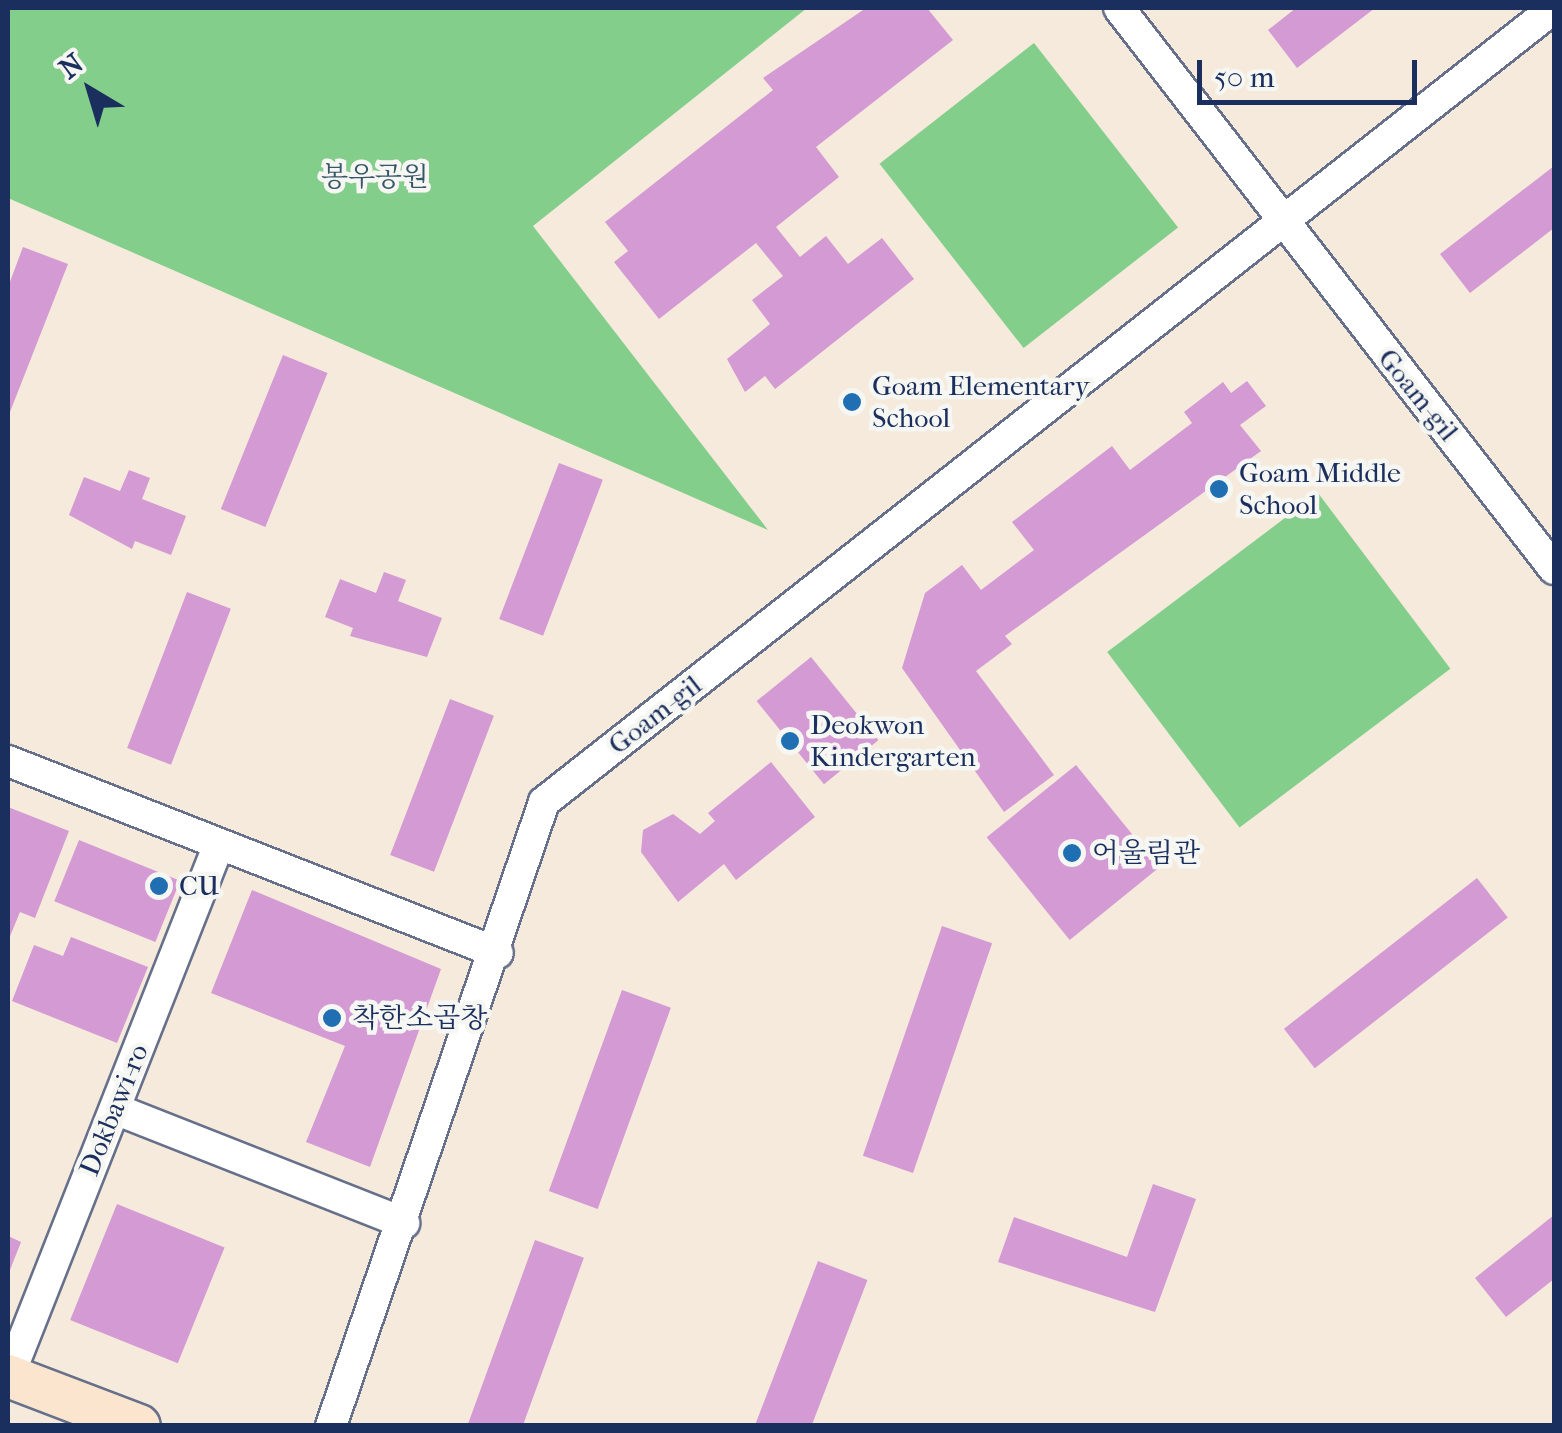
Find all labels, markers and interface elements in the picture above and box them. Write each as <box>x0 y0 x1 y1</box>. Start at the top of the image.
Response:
north arrow <box>40 40 140 140</box>
scale bar <box>1202 40 1422 102</box>
text: N <box>53 46 90 86</box>
text: 50 m <box>1214 60 1275 95</box>
park label: 봉우공원 <box>321 160 429 194</box>
street label: Goam-gil <box>1371 342 1465 448</box>
place label: Goam Elementary School <box>872 369 1090 435</box>
marker: Goam Elementary School <box>841 391 863 413</box>
place label: Goam Middle School <box>1239 456 1401 522</box>
marker: Goam Middle School <box>1208 478 1230 500</box>
street label: Goam-gil <box>602 668 708 762</box>
place label: Deokwon Kindergarten <box>810 708 976 774</box>
marker: Deokwon Kindergarten <box>779 730 801 752</box>
place label: 어울림관 <box>1092 836 1200 870</box>
marker: 어울림관 <box>1061 842 1083 864</box>
place label: CU <box>179 869 220 903</box>
marker: CU <box>148 875 170 897</box>
place label: 착한소곱창 <box>352 1001 487 1035</box>
marker: 착한소곱창 <box>321 1007 343 1029</box>
street label: Dokbawi-ro <box>72 1039 156 1181</box>

